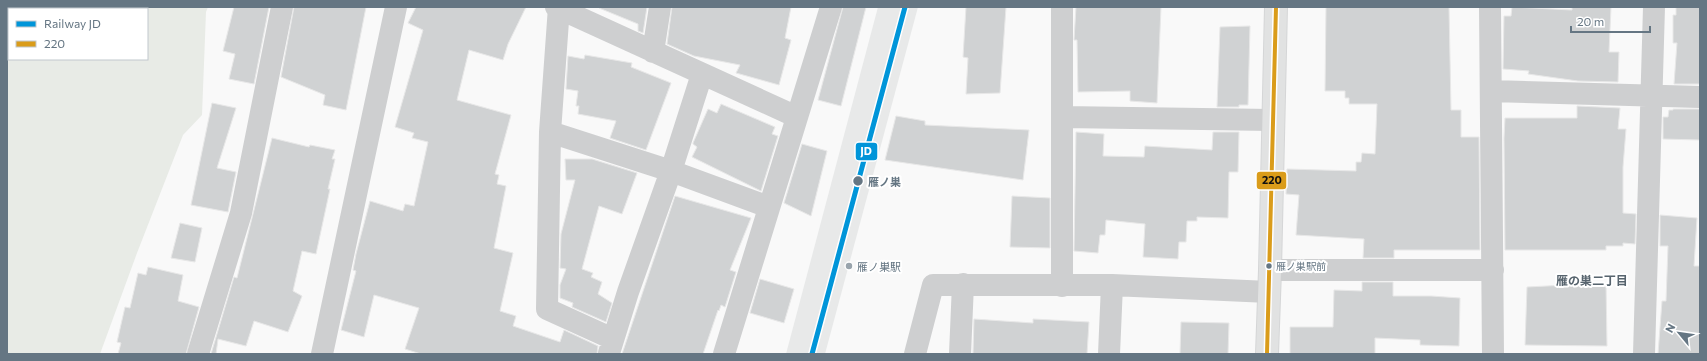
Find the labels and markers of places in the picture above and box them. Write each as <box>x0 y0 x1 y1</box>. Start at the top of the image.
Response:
marker: 雁ノ巣 <box>851 174 865 188</box>
place label: 雁ノ巣 <box>868 175 901 188</box>
place label: 雁ノ巣駅 <box>857 260 901 273</box>
place label: 雁ノ巣駅前 <box>1276 260 1326 272</box>
marker: 雁ノ巣駅 <box>844 261 854 271</box>
marker: 雁ノ巣駅前 <box>1264 261 1274 271</box>

